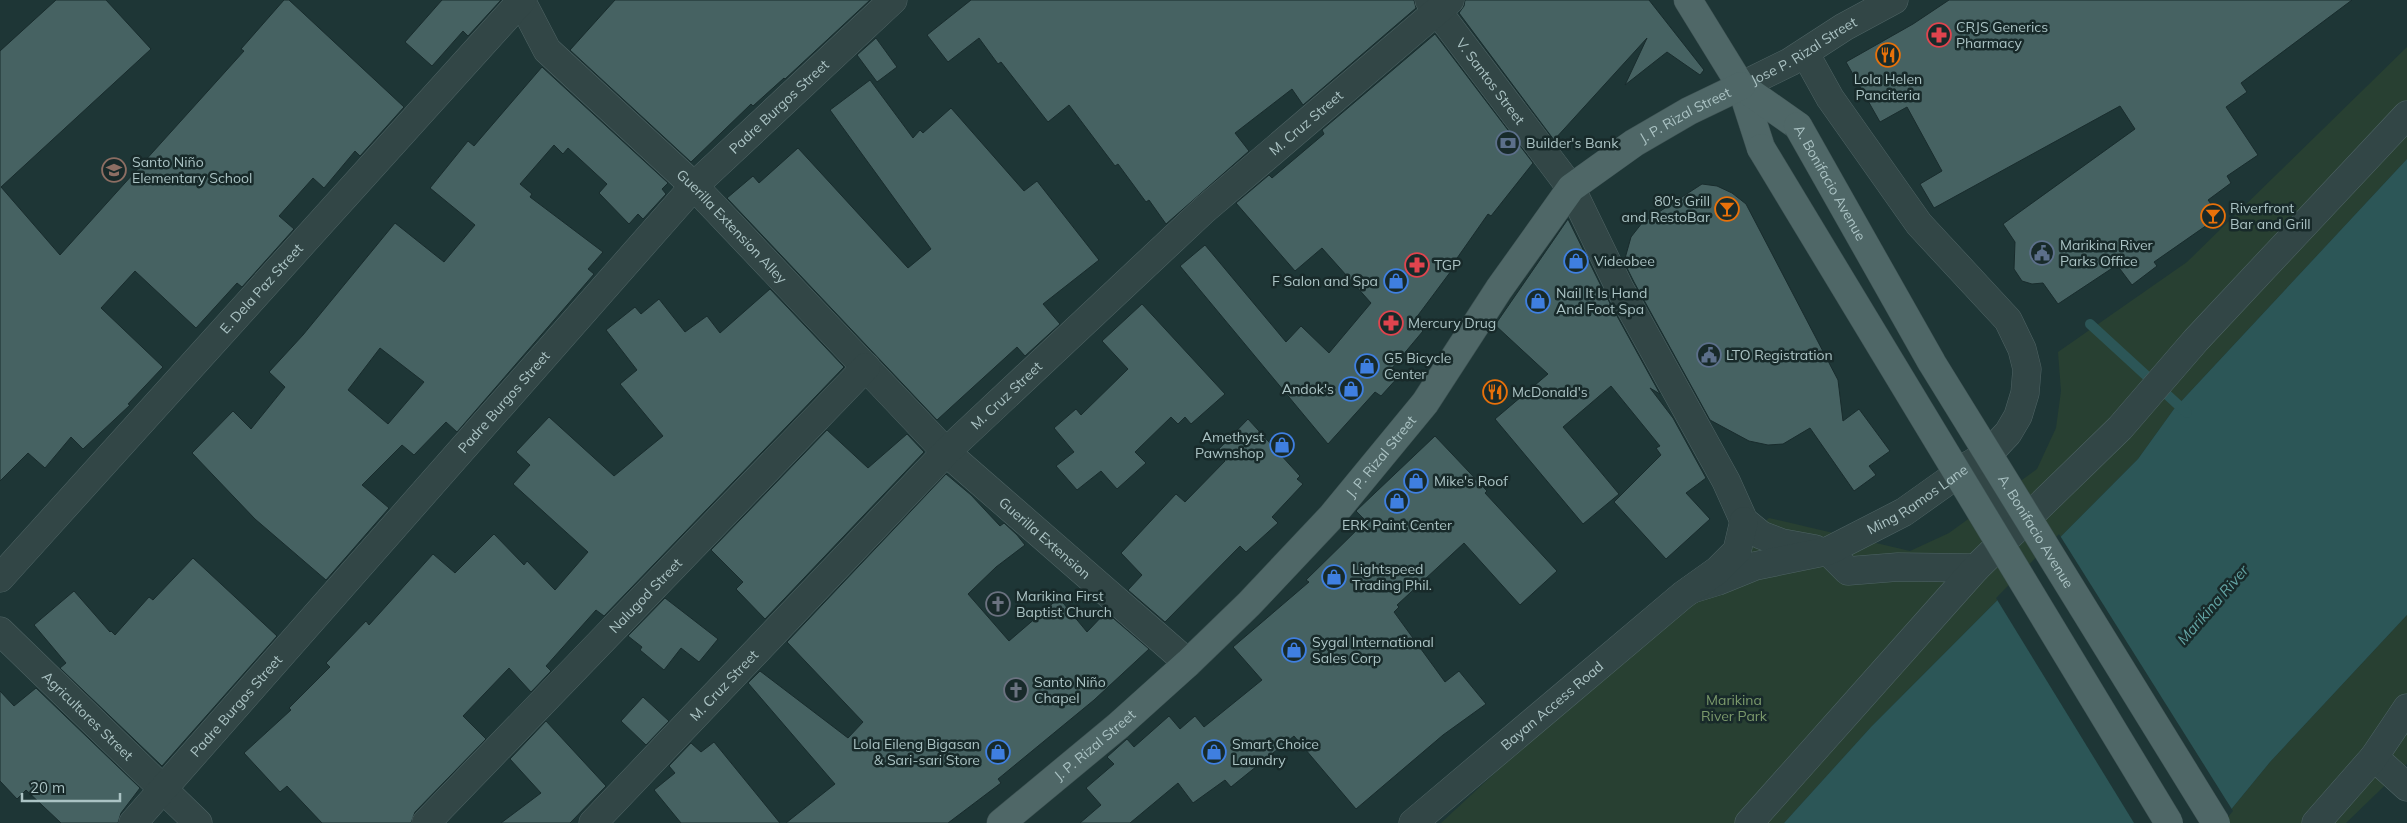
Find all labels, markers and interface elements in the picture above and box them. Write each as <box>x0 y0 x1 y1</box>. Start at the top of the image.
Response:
street label: Jose P. Rizal Street <box>1748 13 1860 89</box>
place label: CRJS Generics Pharmacy <box>1956 18 2048 52</box>
pharmacy icon: CRJS Generics Pharmacy <box>1926 22 1952 48</box>
street label: V. Santos Street <box>1452 35 1529 128</box>
restaurant icon: Lola Helen Panciteria <box>1875 42 1901 68</box>
street label: Padre Burgos Street <box>725 56 833 158</box>
place label: Lola Helen Panciteria <box>1854 70 1922 104</box>
street label: J. P. Rizal Street <box>1636 83 1734 147</box>
street label: M. Cruz Street <box>1265 86 1347 159</box>
street label: A. Bonifacio Avenue <box>1790 121 1870 244</box>
bank icon: Builder's Bank <box>1495 130 1521 156</box>
place label: Builder's Bank <box>1526 134 1619 152</box>
place label: Santo Niño Elementary School <box>132 153 252 187</box>
school or university icon: Santo Niño Elementary School <box>101 157 127 183</box>
street label: Guerilla Extension Alley <box>673 166 791 288</box>
place label: 80's Grill and RestoBar <box>1621 192 1711 226</box>
bar icon: 80's Grill and RestoBar <box>1714 196 1740 222</box>
place label: Riverfront Bar and Grill <box>2230 199 2311 233</box>
bar icon: Riverfront Bar and Grill <box>2200 203 2226 229</box>
place label: Marikina River Parks Office <box>2060 236 2154 270</box>
street label: E. Dela Paz Street <box>216 240 307 338</box>
public building icon: Marikina River Parks Office <box>2029 240 2055 266</box>
shop icon: Videobee <box>1563 248 1589 274</box>
pharmacy icon: TGP <box>1404 252 1430 278</box>
place label: Videobee <box>1594 252 1655 270</box>
place label: TGP <box>1434 256 1461 274</box>
shop icon: F Salon and Spa <box>1383 268 1409 294</box>
place label: F Salon and Spa <box>1272 272 1378 290</box>
place label: Nail It Is Hand And Foot Spa <box>1556 284 1647 318</box>
shop icon: Nail It Is Hand And Foot Spa <box>1525 288 1551 314</box>
pharmacy icon: Mercury Drug <box>1378 310 1404 336</box>
place label: Mercury Drug <box>1408 314 1496 332</box>
public building icon: LTO Registration <box>1696 342 1722 368</box>
place label: LTO Registration <box>1726 346 1833 364</box>
street label: Padre Burgos Street <box>454 347 554 457</box>
place label: G5 Bicycle Center <box>1384 349 1451 383</box>
shop icon: G5 Bicycle Center <box>1354 353 1380 379</box>
street label: M. Cruz Street <box>967 357 1046 433</box>
shop icon: Andok's <box>1338 376 1364 402</box>
restaurant icon: McDonald's <box>1482 379 1508 405</box>
place label: Andok's <box>1282 380 1334 398</box>
place label: McDonald's <box>1512 383 1588 401</box>
street label: J. P. Rizal Street <box>1342 412 1420 501</box>
place label: Amethyst Pawnshop <box>1195 428 1264 462</box>
shop icon: Amethyst Pawnshop <box>1269 432 1295 458</box>
street label: Ming Ramos Lane <box>1864 461 1971 538</box>
shop icon: Mike's Roof <box>1403 468 1429 494</box>
street label: A. Bonifacio Avenue <box>1994 471 2078 591</box>
place label: Mike's Roof <box>1434 472 1508 490</box>
shop icon: ERK Paint Center <box>1384 488 1410 514</box>
street label: Guerilla Extension <box>995 493 1094 583</box>
place label: ERK Paint Center <box>1342 516 1453 534</box>
street label: Nalugod Street <box>605 554 686 637</box>
place label: Lightspeed Trading Phil. <box>1352 560 1432 594</box>
water label: Marikina River <box>2173 561 2253 648</box>
shop icon: Lightspeed Trading Phil. <box>1321 564 1347 590</box>
place label: Marikina First Baptist Church <box>1016 587 1112 621</box>
church icon: Marikina First Baptist Church <box>985 591 1011 617</box>
place label: Sygal International Sales Corp <box>1312 633 1434 667</box>
shop icon: Sygal International Sales Corp <box>1281 637 1307 663</box>
street label: M. Cruz Street <box>686 646 762 725</box>
street label: Padre Burgos Street <box>186 651 286 761</box>
street label: Bayan Access Road <box>1497 657 1607 754</box>
street label: Agricultores Street <box>38 668 137 764</box>
place label: Santo Niño Chapel <box>1034 673 1106 707</box>
church icon: Santo Niño Chapel <box>1003 677 1029 703</box>
park label: Marikina River Park <box>1701 691 1768 725</box>
street label: J. P. Rizal Street <box>1050 706 1139 784</box>
place label: Lola Eileng Bigasan & Sari-sari Store <box>853 735 980 769</box>
place label: Smart Choice Laundry <box>1232 735 1319 769</box>
shop icon: Lola Eileng Bigasan & Sari-sari Store <box>985 739 1011 765</box>
shop icon: Smart Choice Laundry <box>1201 739 1227 765</box>
scale bar <box>22 770 120 802</box>
text: 20 m <box>30 778 65 797</box>

